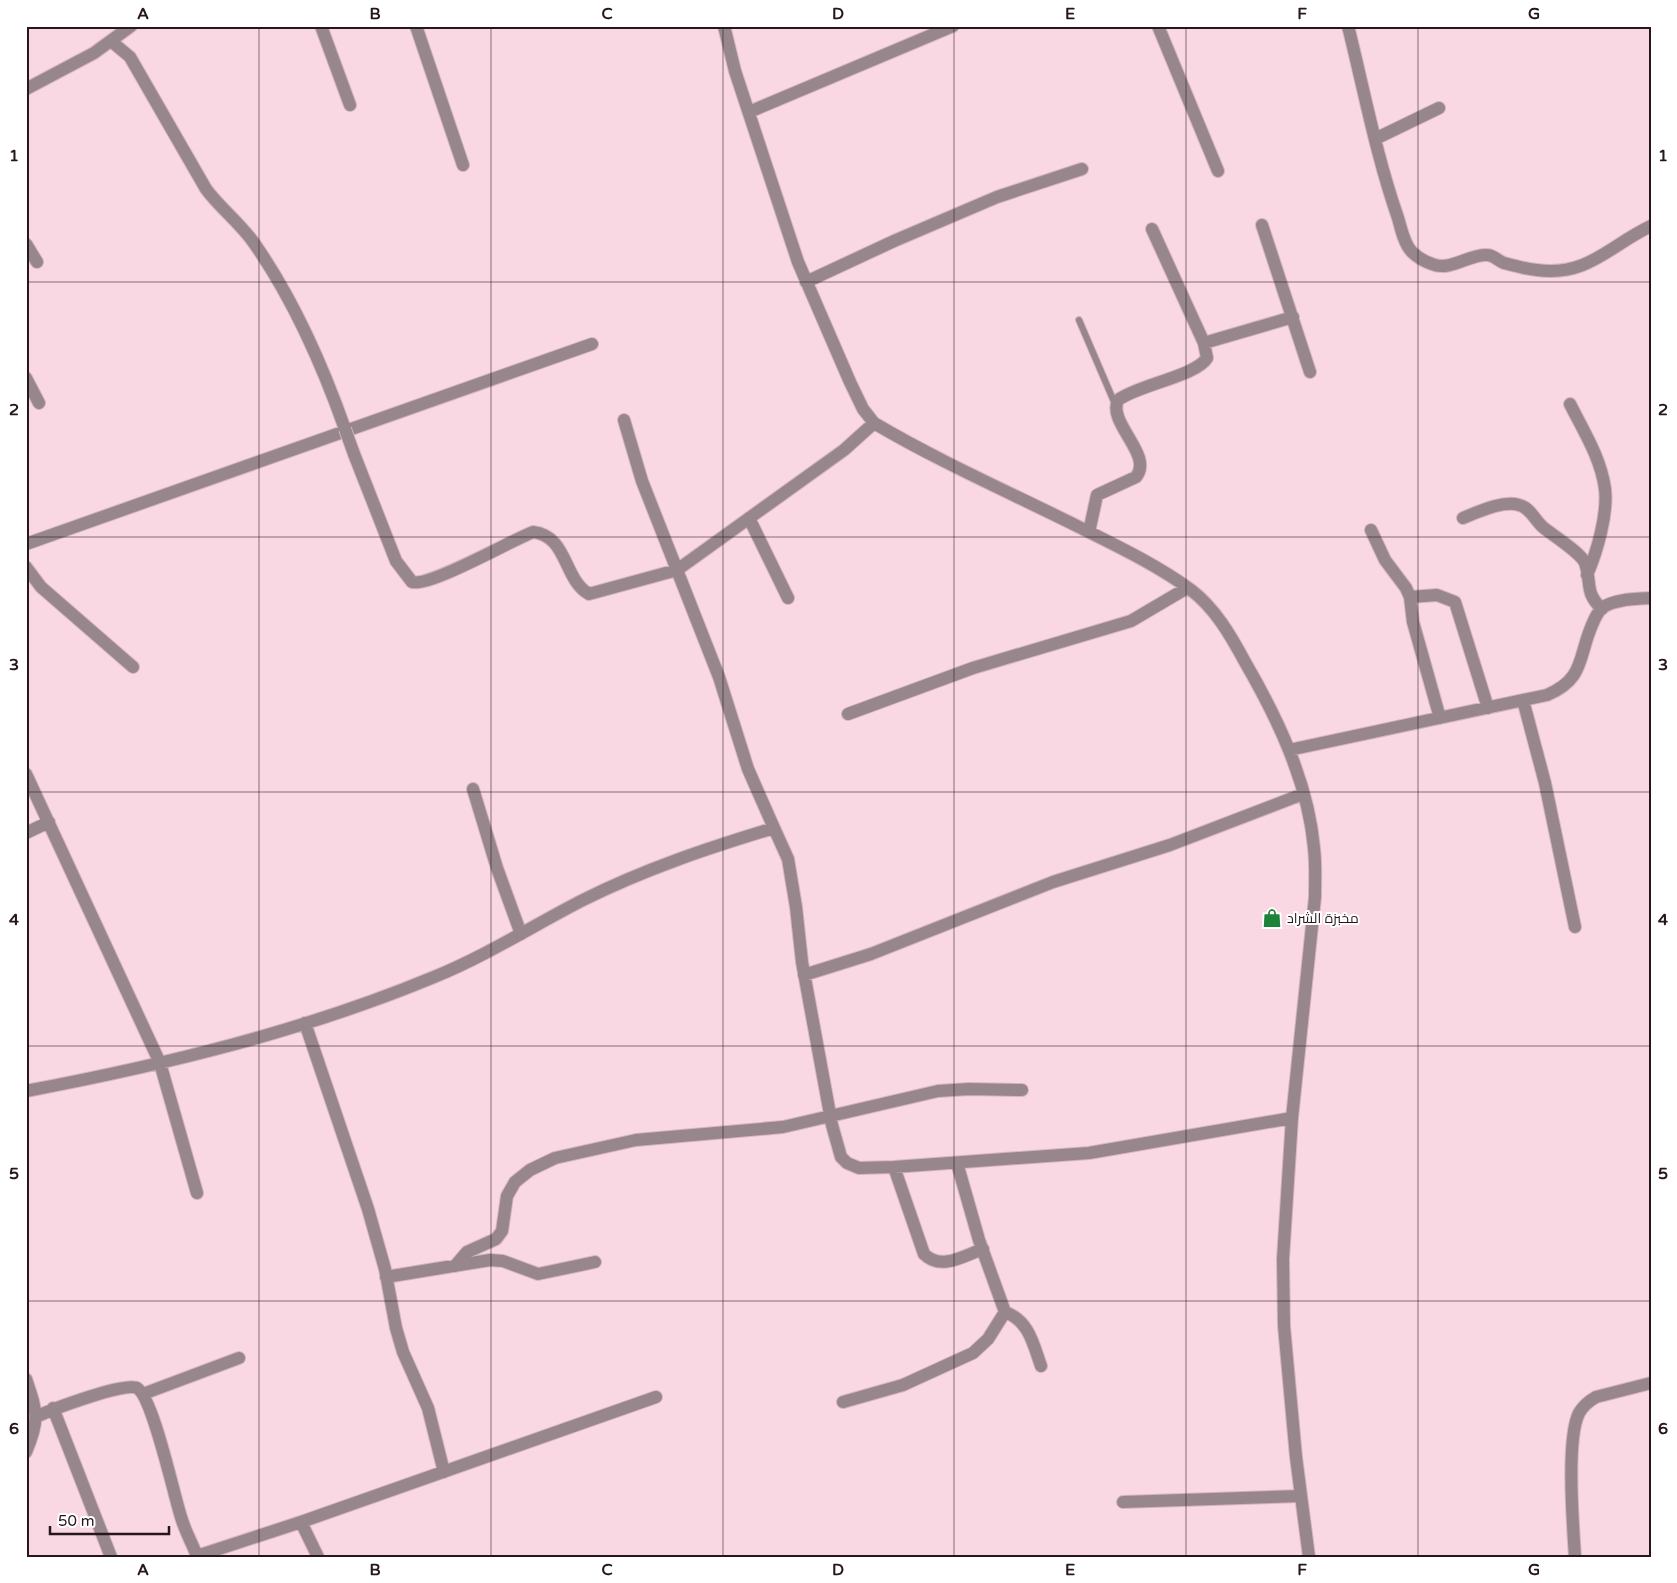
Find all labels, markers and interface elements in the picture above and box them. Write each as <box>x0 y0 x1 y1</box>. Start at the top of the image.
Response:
text: A <box>137 4 149 24</box>
text: B <box>369 4 381 24</box>
text: C <box>601 4 613 24</box>
text: D <box>832 4 844 24</box>
text: E <box>1065 4 1075 24</box>
text: F <box>1297 4 1307 24</box>
text: G <box>1528 4 1540 24</box>
text: 1 <box>9 146 19 166</box>
text: 1 <box>1658 146 1668 166</box>
text: 2 <box>9 400 19 420</box>
text: 2 <box>1658 400 1668 420</box>
text: 3 <box>9 655 19 675</box>
text: 3 <box>1658 655 1668 675</box>
shop icon: مخبزة الشراد <box>1261 907 1283 929</box>
text: 4 <box>9 910 19 930</box>
place label: مخبزة الشراد <box>1287 910 1359 927</box>
text: 4 <box>1658 910 1668 930</box>
text: 5 <box>9 1164 19 1184</box>
text: 5 <box>1658 1164 1668 1184</box>
text: 6 <box>9 1419 19 1439</box>
text: 6 <box>1658 1419 1668 1439</box>
scale bar <box>50 1503 169 1535</box>
text: 50 m <box>58 1512 95 1530</box>
text: A <box>137 1560 149 1580</box>
text: B <box>369 1560 381 1580</box>
text: C <box>601 1560 613 1580</box>
text: D <box>832 1560 844 1580</box>
text: E <box>1065 1560 1075 1580</box>
text: F <box>1297 1560 1307 1580</box>
text: G <box>1528 1560 1540 1580</box>

